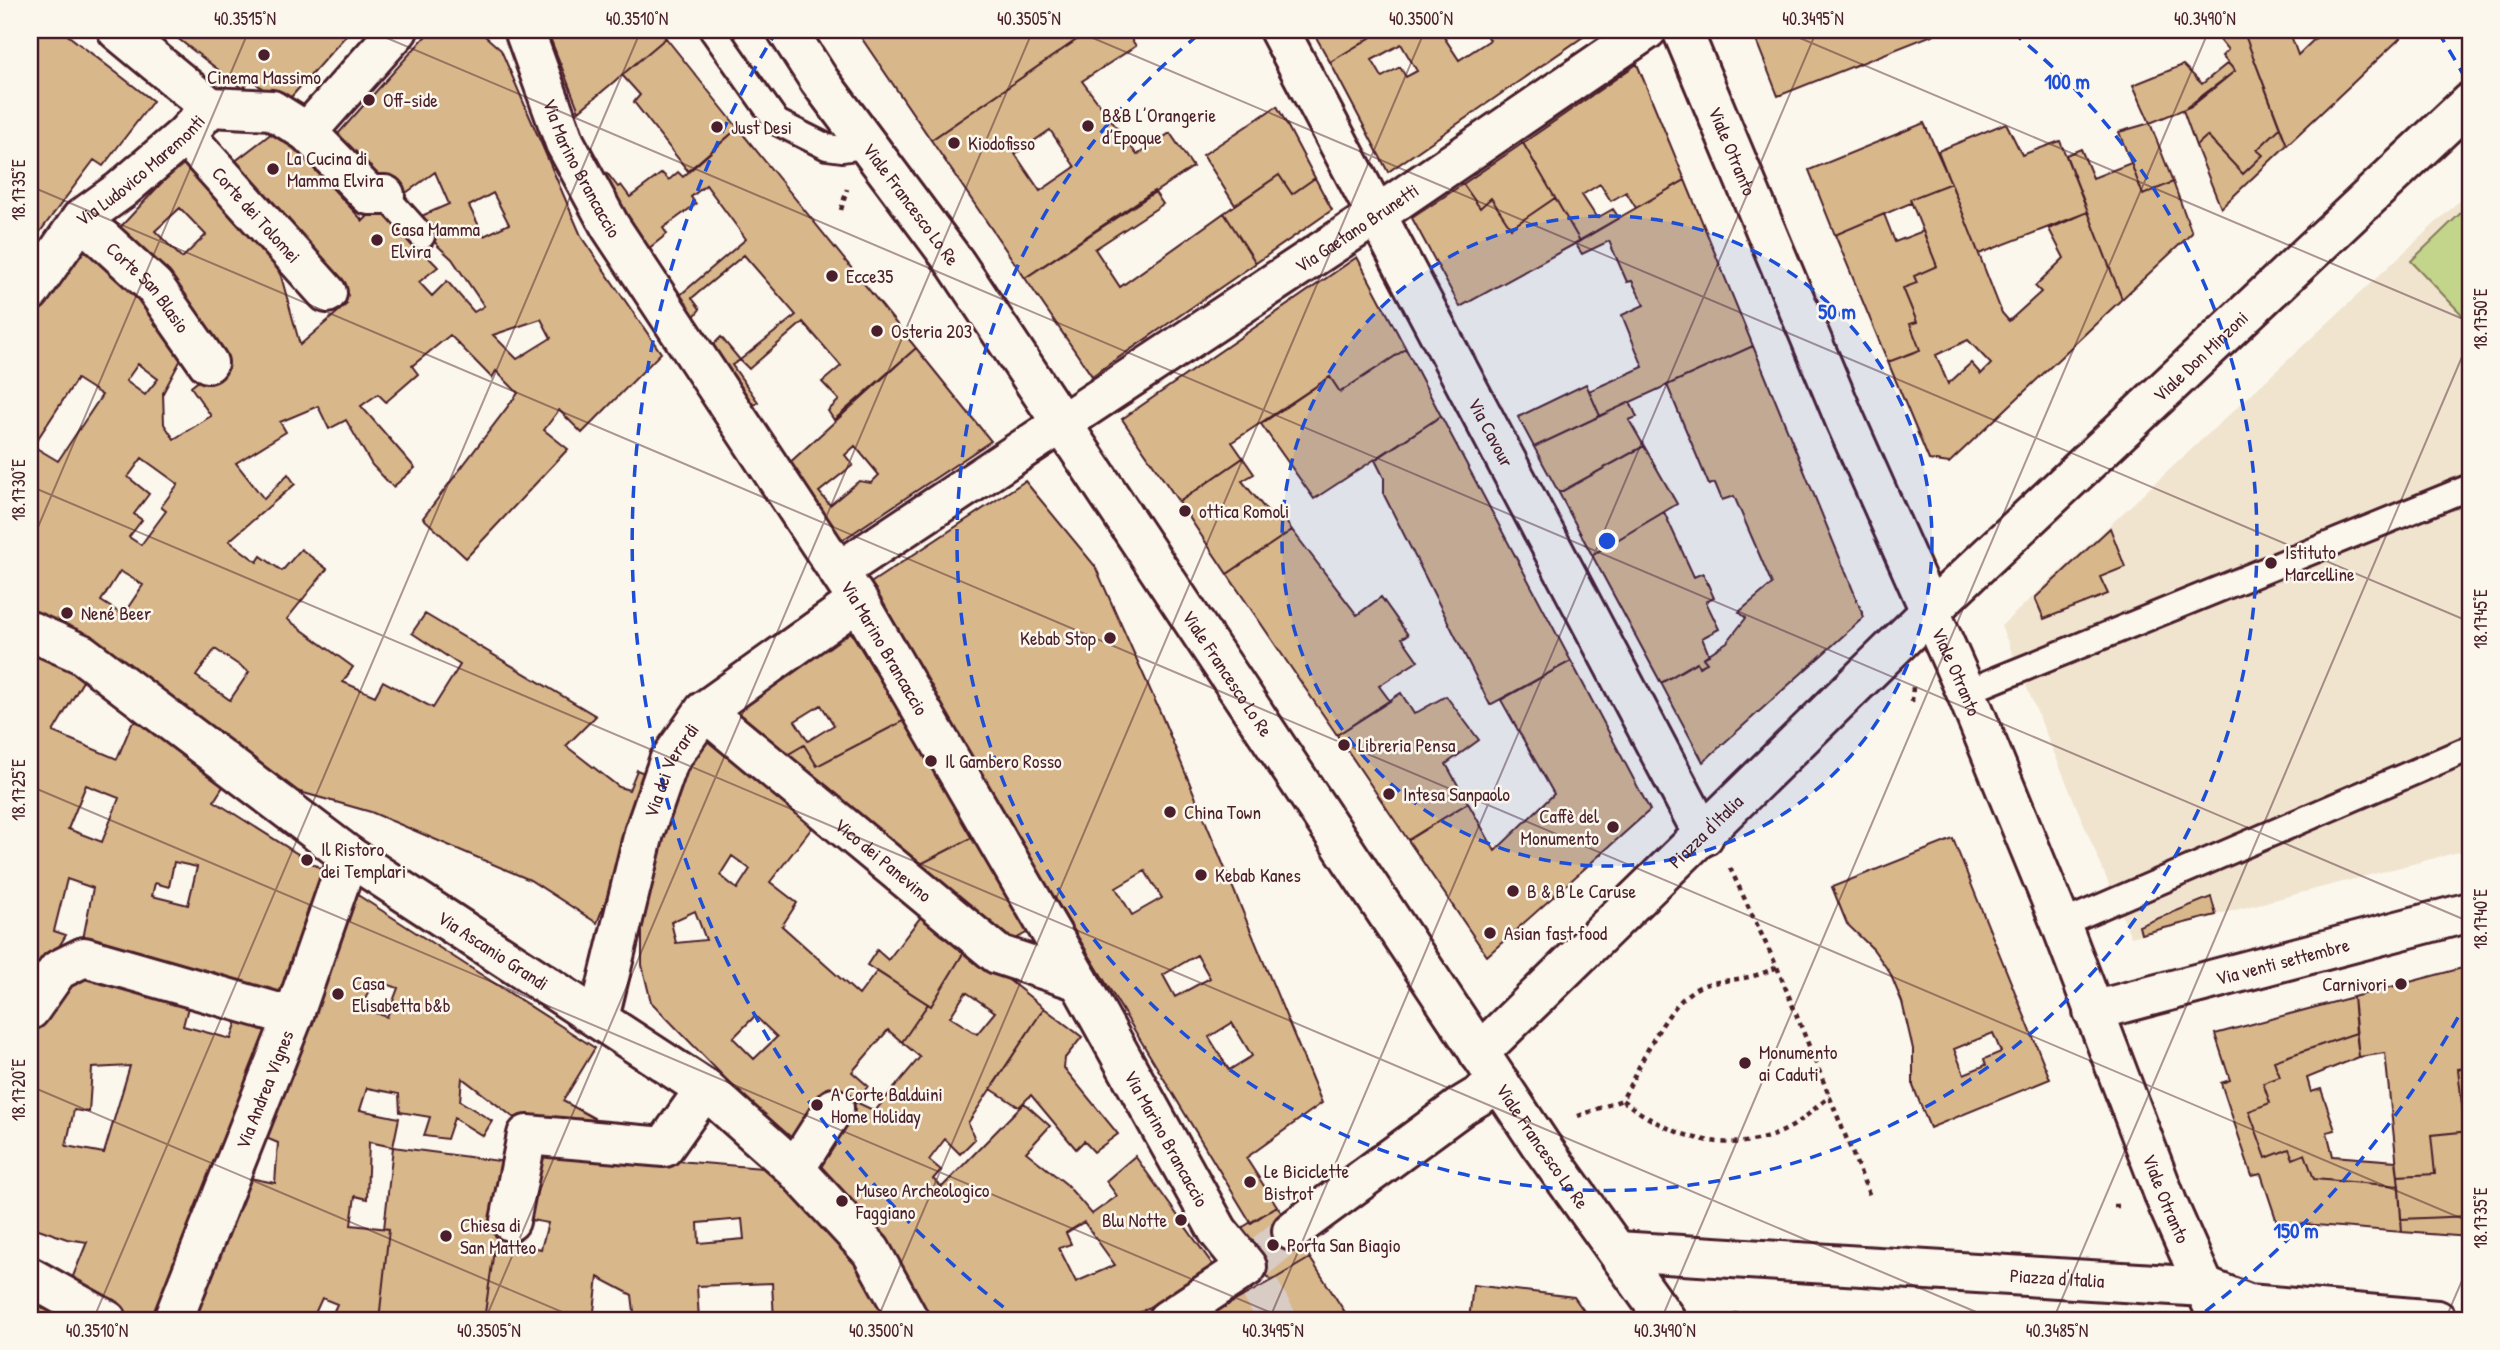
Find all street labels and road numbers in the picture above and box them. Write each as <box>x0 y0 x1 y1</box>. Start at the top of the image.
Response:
street label: Via Marino Brancaccio <box>537 95 627 243</box>
street label: Viale Otranto <box>1702 102 1763 200</box>
street label: Via Ludovico Maremonti <box>70 109 211 232</box>
street label: Viale Francesco Lo Re <box>857 137 966 271</box>
street label: Corte dei Tolomei <box>206 161 307 268</box>
street label: Via Gaetano Brunetti <box>1290 177 1424 279</box>
street label: Corte San Blasio <box>101 236 196 338</box>
street label: Viale Don Minzoni <box>2147 305 2254 407</box>
street label: Via Cavour <box>1462 393 1520 472</box>
street label: Via Marino Brancaccio <box>835 575 935 720</box>
street label: Viale Francesco Lo Re <box>1176 605 1279 742</box>
street label: Viale Otranto <box>1926 623 1988 720</box>
street label: Via dei Verardi <box>637 718 705 821</box>
street label: Piazza d'Italia <box>1663 788 1749 874</box>
street label: Vico dei Panevino <box>829 812 938 908</box>
street label: Via Ascanio Grandi <box>433 905 554 996</box>
street label: Via venti settembre <box>2213 931 2353 991</box>
street label: Via Andrea Vignes <box>229 1026 300 1153</box>
street label: Via Marino Brancaccio <box>1118 1066 1215 1212</box>
street label: Viale Francesco Lo Re <box>1490 1078 1595 1214</box>
street label: Viale Otranto <box>2137 1150 2196 1247</box>
street label: Piazza d'Italia <box>2009 1262 2106 1294</box>

